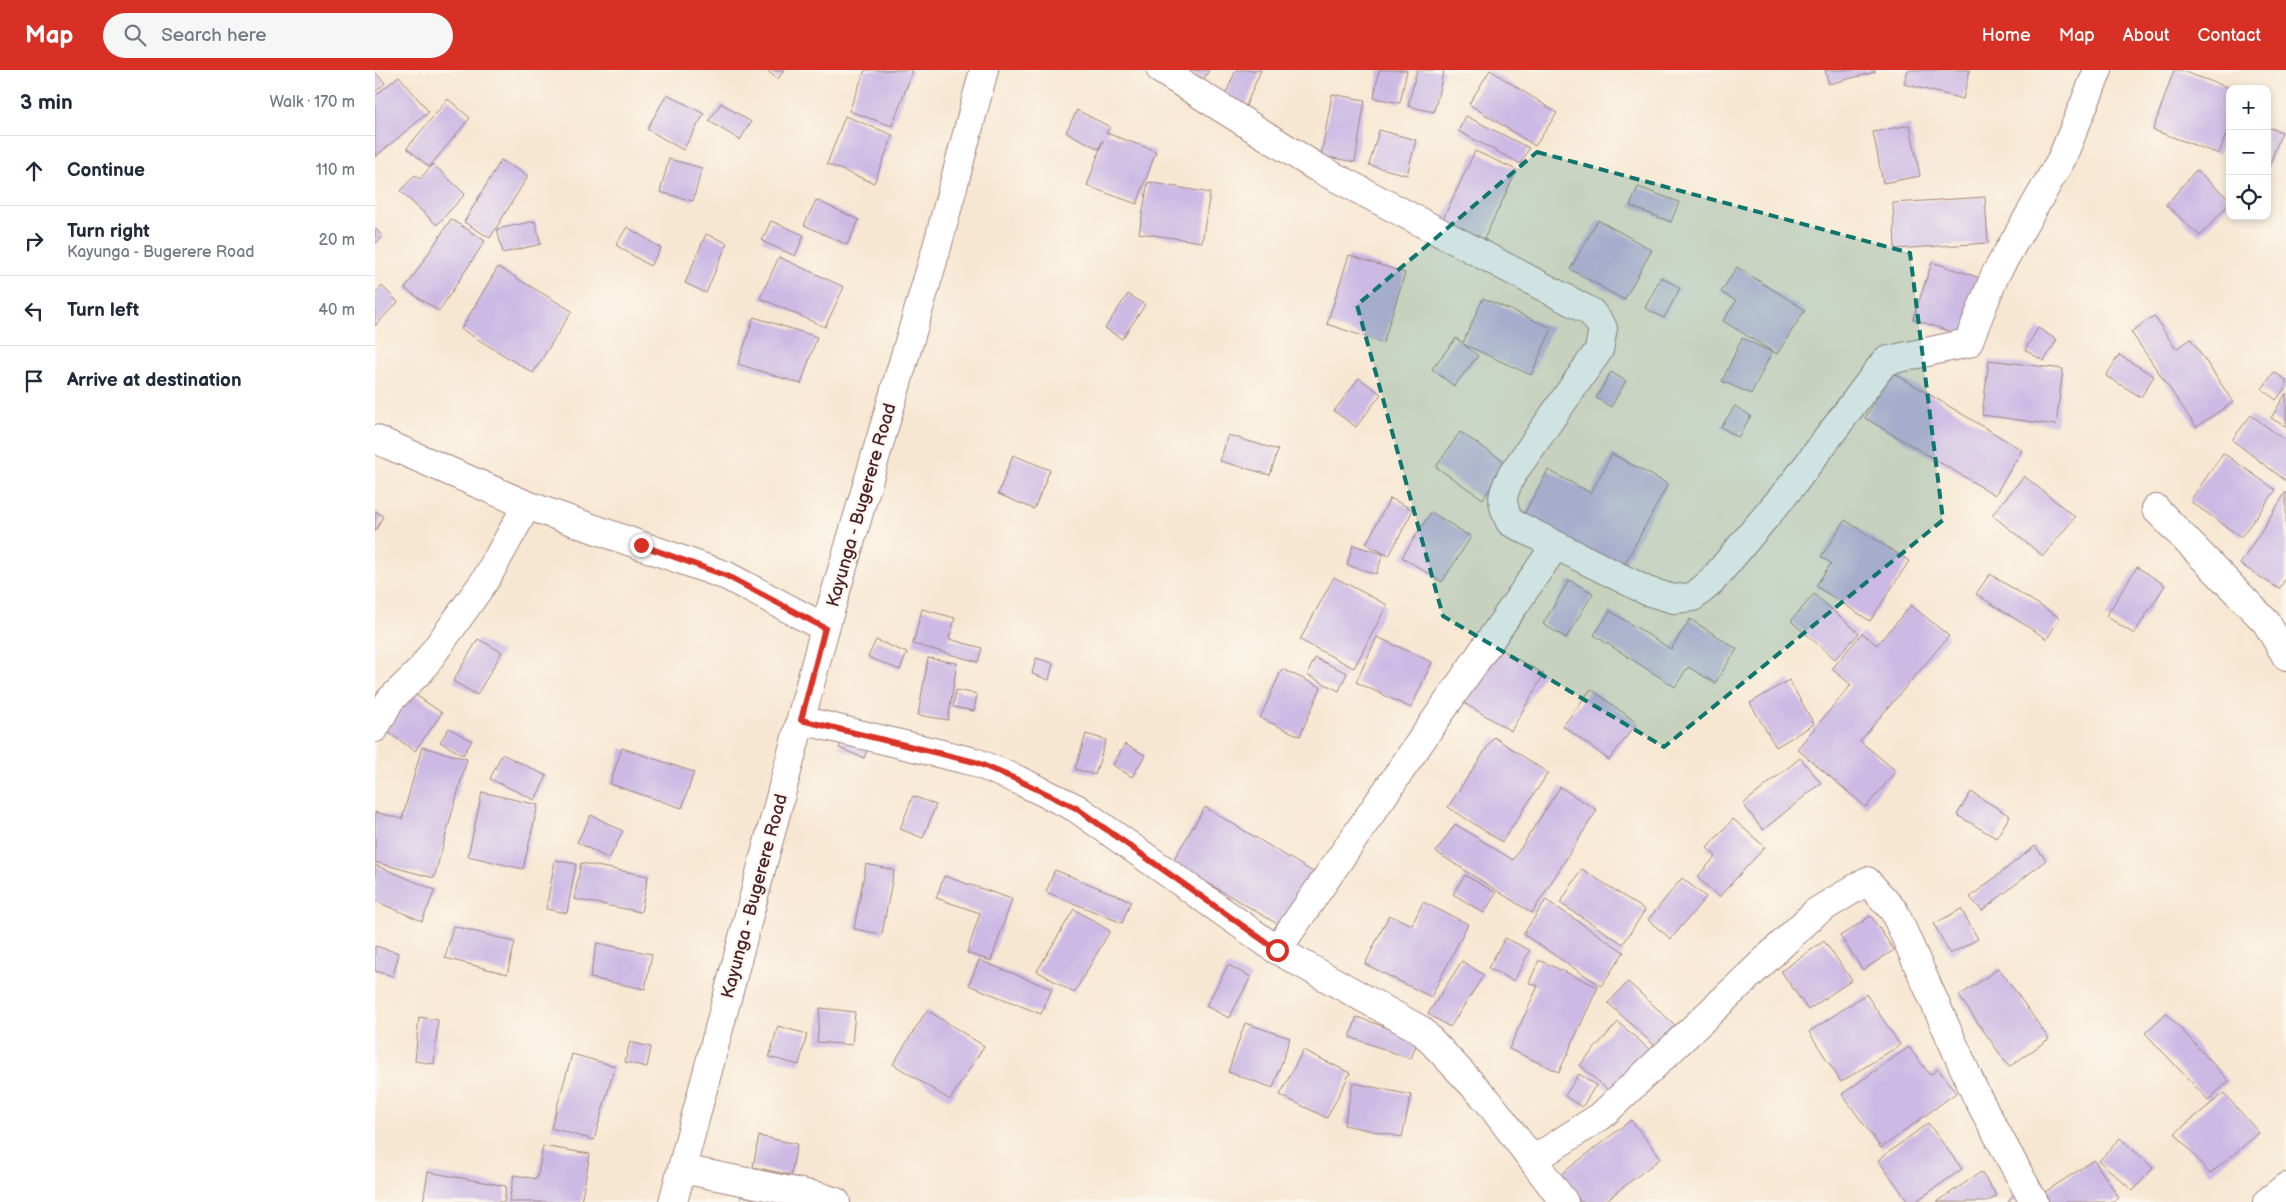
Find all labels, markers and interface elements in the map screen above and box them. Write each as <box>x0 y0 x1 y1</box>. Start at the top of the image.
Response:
search box <box>103 13 453 58</box>
text: Map <box>25 21 73 50</box>
icon: search <box>121 21 149 49</box>
text: Search here <box>161 24 267 47</box>
text: Home <box>1982 25 2031 46</box>
text: Map <box>2059 25 2095 46</box>
text: About <box>2123 25 2170 46</box>
text: Contact <box>2198 25 2261 46</box>
map controls <box>2226 85 2271 220</box>
button: + <box>2226 85 2271 130</box>
text: 3 min <box>20 90 73 115</box>
text: Walk · 170 m <box>269 93 355 112</box>
button: − <box>2226 130 2271 175</box>
icon: ahead <box>20 157 48 185</box>
text: Continue <box>67 159 145 182</box>
text: 110 m <box>316 161 355 180</box>
button: locate <box>2226 175 2271 220</box>
text: Turn right <box>67 220 150 243</box>
icon: right <box>20 227 48 255</box>
text: 20 m <box>319 231 355 250</box>
text: Kayunga - Bugerere Road <box>67 243 254 262</box>
icon: left <box>20 297 48 325</box>
text: Turn left <box>67 299 139 322</box>
text: 40 m <box>318 301 355 320</box>
icon: arrive <box>20 367 48 395</box>
text: Arrive at destination <box>67 369 242 392</box>
street label: Kayunga - Bugerere Road <box>822 401 901 609</box>
route end <box>630 534 653 557</box>
street label: Kayunga - Bugerere Road <box>717 792 792 1001</box>
route start <box>1266 939 1289 962</box>

